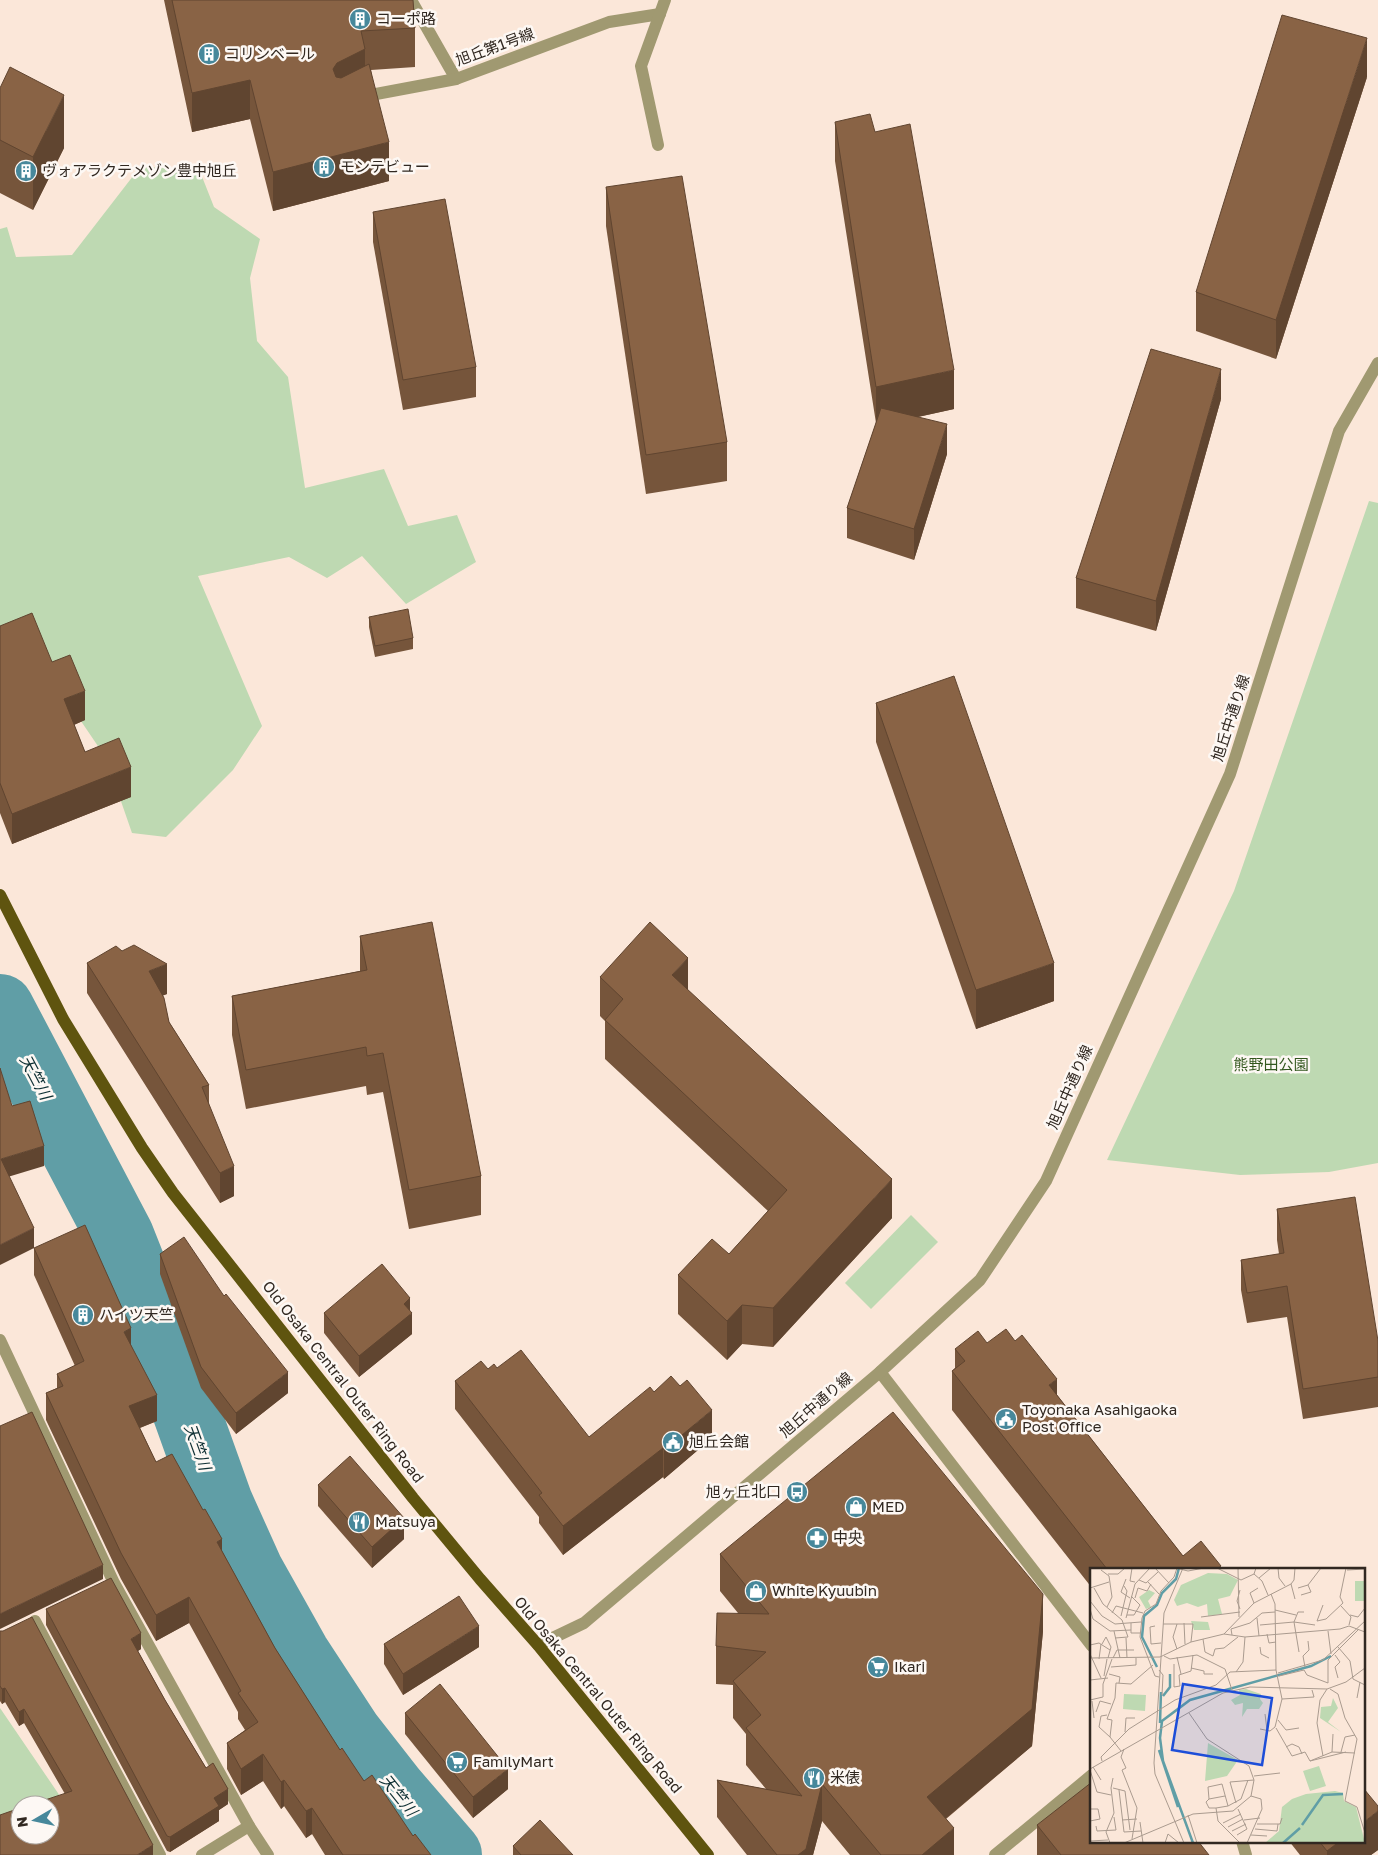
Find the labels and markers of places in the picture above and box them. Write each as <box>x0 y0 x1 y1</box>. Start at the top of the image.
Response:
building icon: コーポ路 <box>348 7 372 31</box>
place label: コーポ路 <box>376 9 436 27</box>
building icon: コリンベール <box>197 42 221 66</box>
place label: コリンベール <box>225 44 315 62</box>
building icon: モンテビュー <box>312 155 336 179</box>
place label: モンテビュー <box>340 157 430 175</box>
building icon: ヴォアラクテメゾン豊中旭丘 <box>14 159 38 183</box>
place label: ヴォアラクテメゾン豊中旭丘 <box>42 161 237 179</box>
building icon: ハイツ天竺 <box>71 1303 95 1327</box>
place label: ハイツ天竺 <box>99 1305 174 1323</box>
place label: Toyonaka Asahigaoka Post Office <box>1022 1400 1177 1435</box>
public building icon: Toyonaka Asahigaoka Post Office <box>994 1407 1018 1431</box>
public building icon: 旭丘会館 <box>661 1430 685 1454</box>
place label: 旭丘会館 <box>689 1432 749 1450</box>
bus stop icon: 旭ヶ丘北口 <box>785 1480 809 1504</box>
place label: 旭ヶ丘北口 <box>706 1482 781 1500</box>
shop icon: MED <box>844 1495 868 1519</box>
place label: MED <box>872 1497 905 1515</box>
restaurant icon: Matsuya <box>347 1510 371 1534</box>
place label: Matsuya <box>375 1512 436 1530</box>
pharmacy icon: 中央 <box>805 1526 829 1550</box>
place label: 中央 <box>833 1528 863 1546</box>
shop icon: White Kyuubin <box>744 1579 768 1603</box>
place label: White Kyuubin <box>772 1581 877 1599</box>
supermarket icon: Ikari <box>866 1655 890 1679</box>
place label: Ikari <box>894 1657 925 1675</box>
supermarket icon: FamilyMart <box>445 1750 469 1774</box>
place label: FamilyMart <box>473 1752 554 1770</box>
restaurant icon: 米俵 <box>802 1766 826 1790</box>
place label: 米俵 <box>830 1768 860 1786</box>

